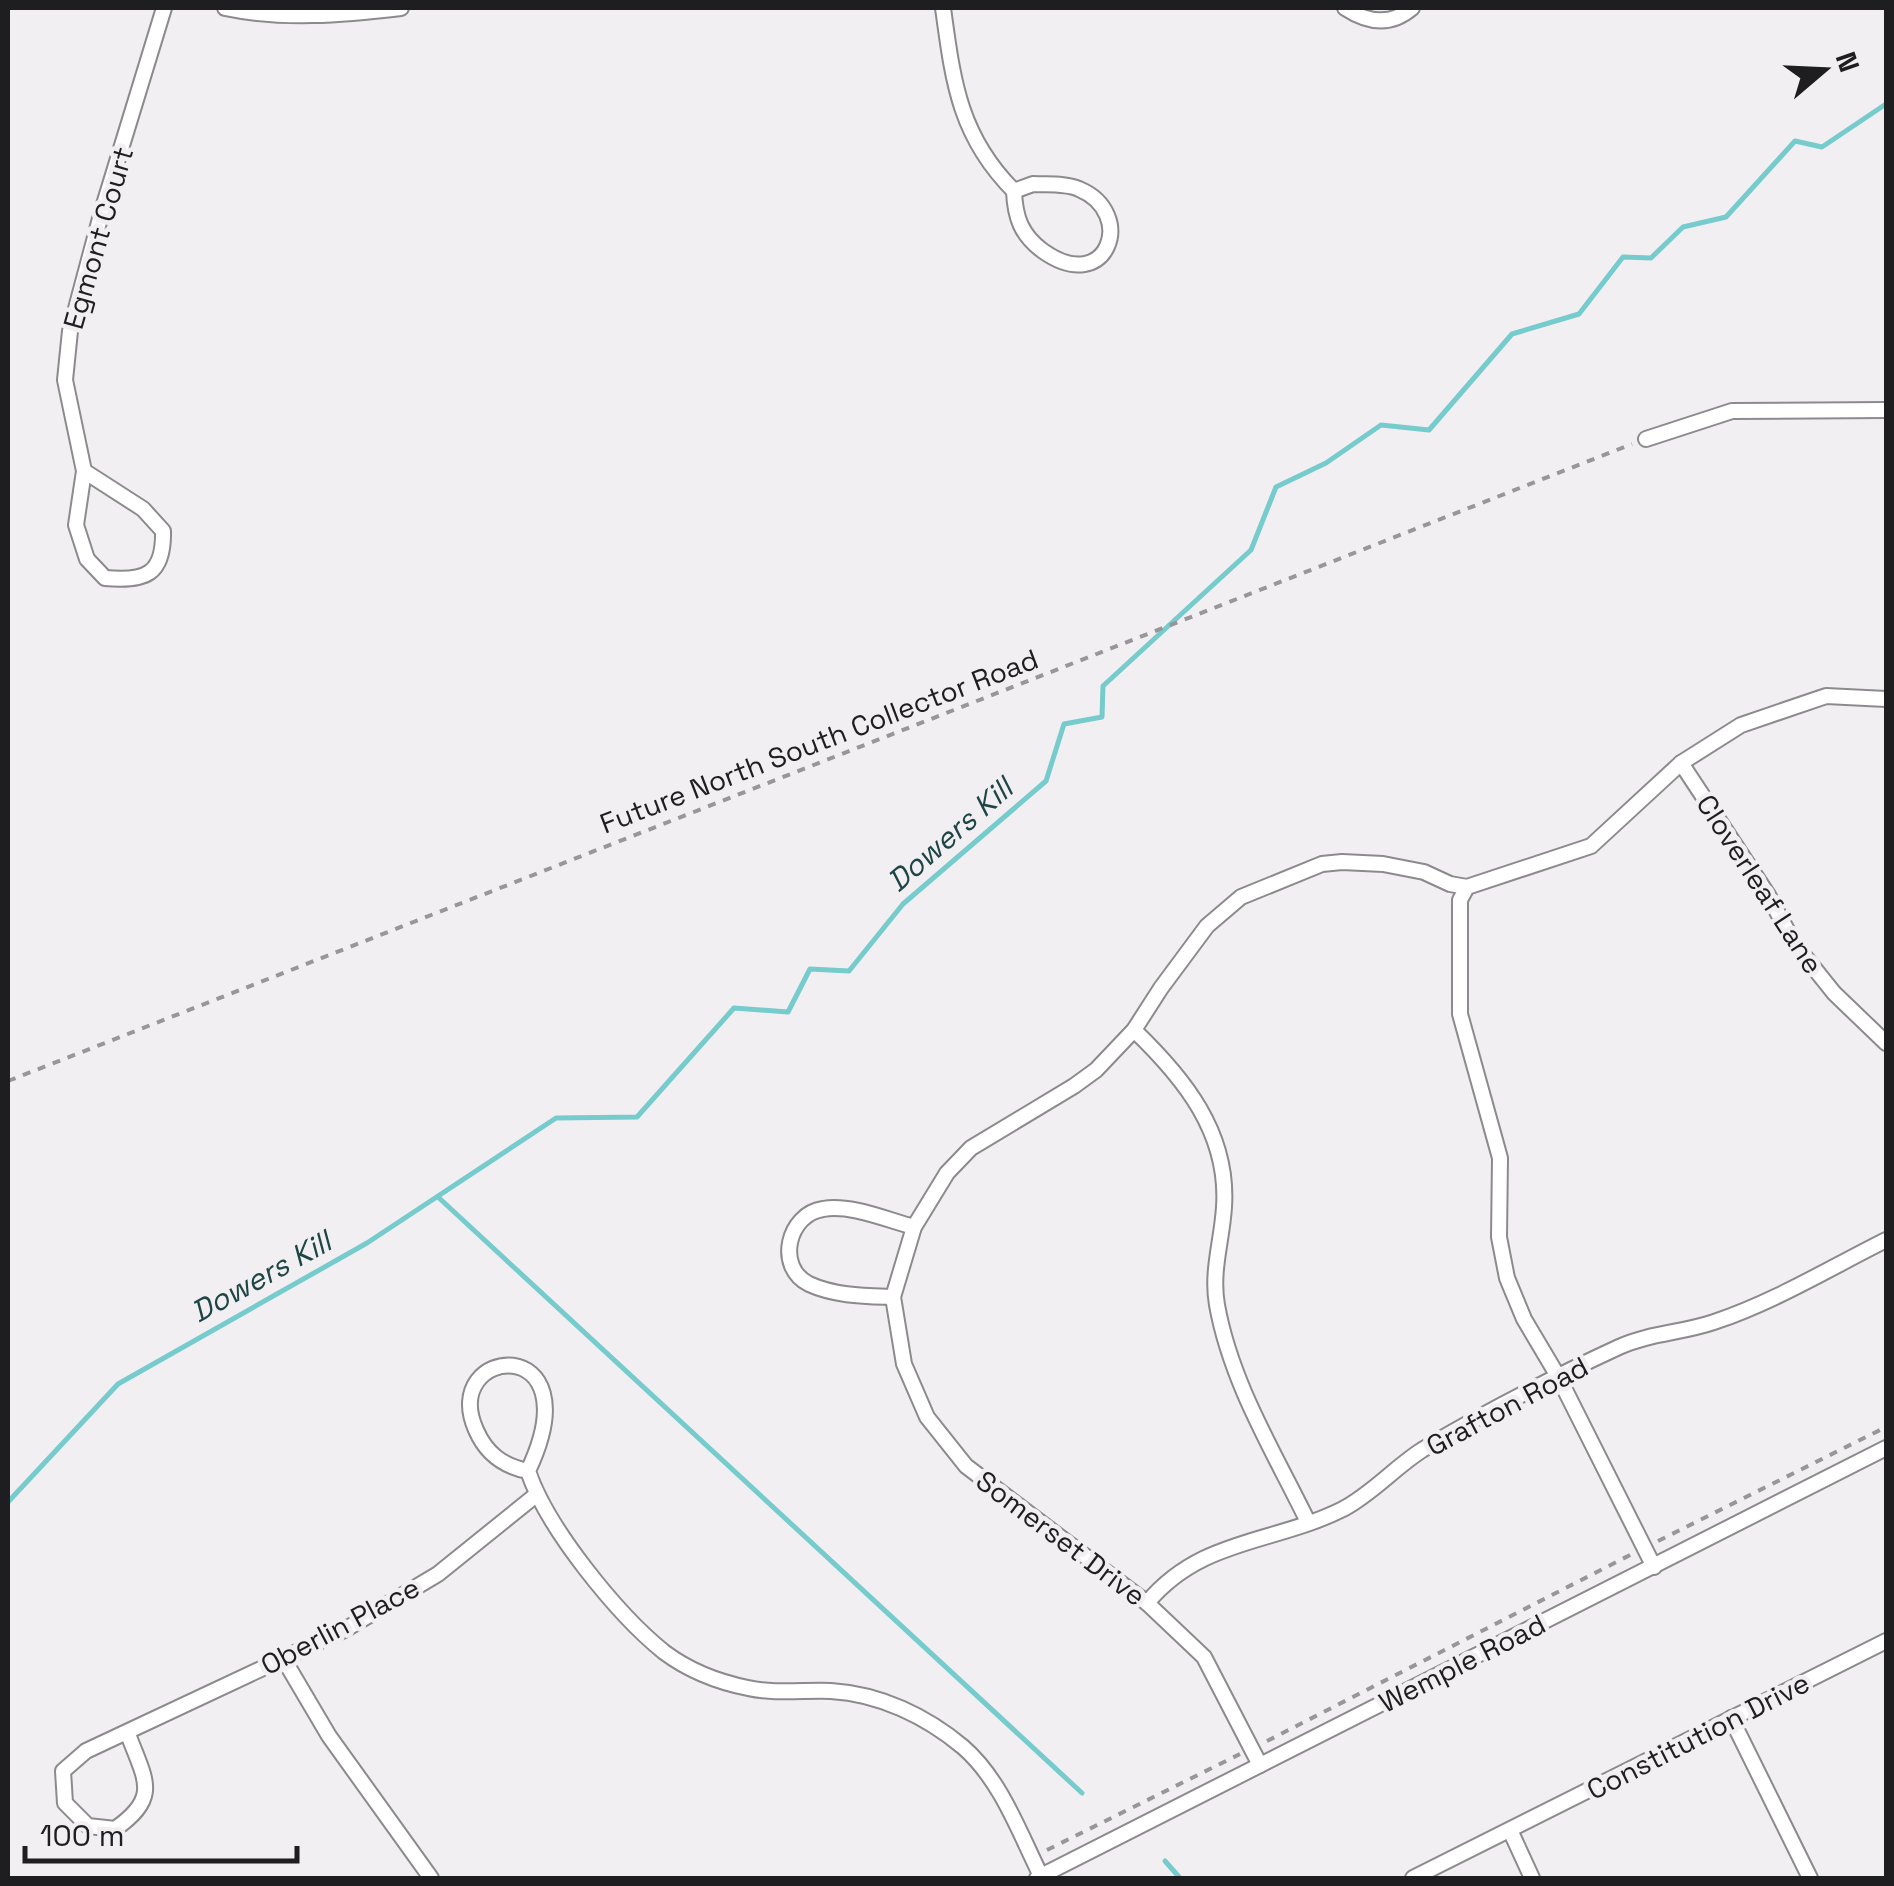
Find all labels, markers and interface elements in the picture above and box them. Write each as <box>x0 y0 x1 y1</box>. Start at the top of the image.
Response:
north arrow <box>1774 20 1874 120</box>
text: N <box>1828 47 1868 77</box>
street label: Egmont Court <box>55 143 141 333</box>
street label: Future North South Collector Road <box>595 641 1043 841</box>
water label: Dowers Kill <box>879 767 1024 900</box>
street label: Cloverleaf Lane <box>1689 788 1831 980</box>
water label: Dowers Kill <box>184 1220 341 1331</box>
street label: Grafton Road <box>1420 1348 1594 1464</box>
street label: Somerset Drive <box>969 1462 1153 1614</box>
street label: Oberlin Place <box>254 1569 426 1683</box>
street label: Wemple Road <box>1373 1606 1551 1720</box>
street label: Constitution Drive <box>1581 1664 1815 1808</box>
scale bar <box>25 1801 298 1863</box>
text: 100 m <box>40 1816 125 1855</box>

